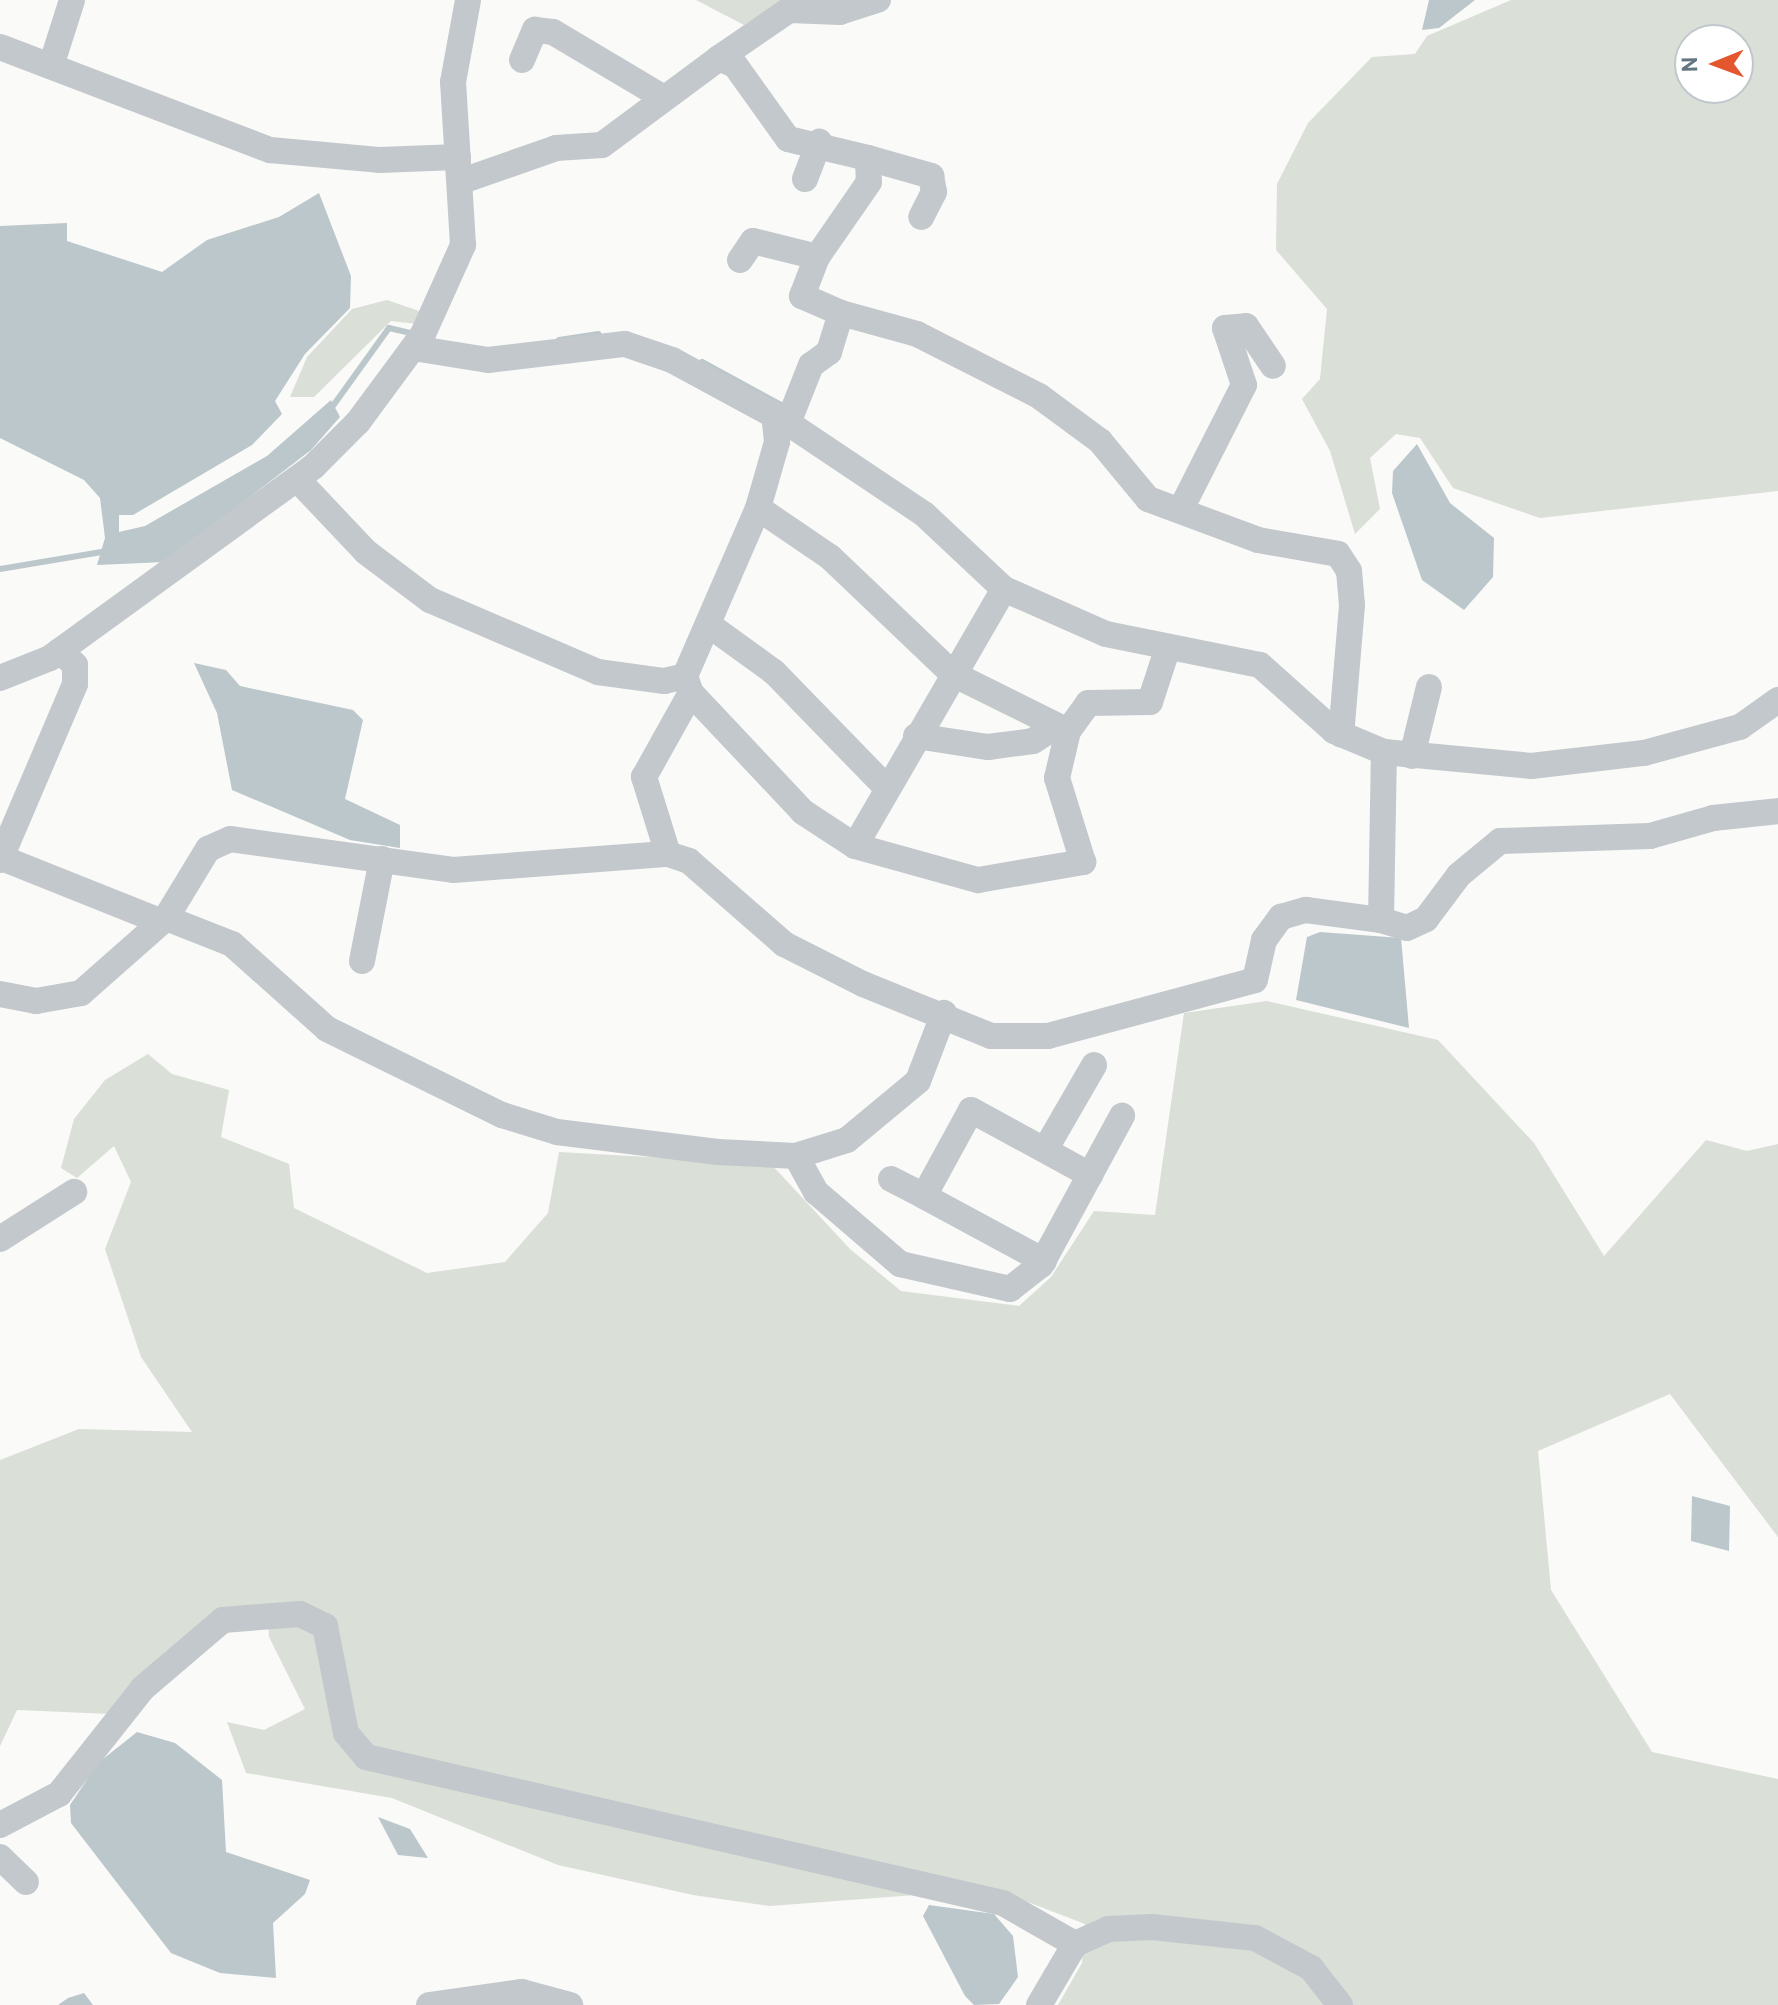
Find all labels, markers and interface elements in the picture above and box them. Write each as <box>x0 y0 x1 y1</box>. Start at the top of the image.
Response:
north arrow <box>1674 24 1754 104</box>
text: N <box>1678 56 1705 73</box>

